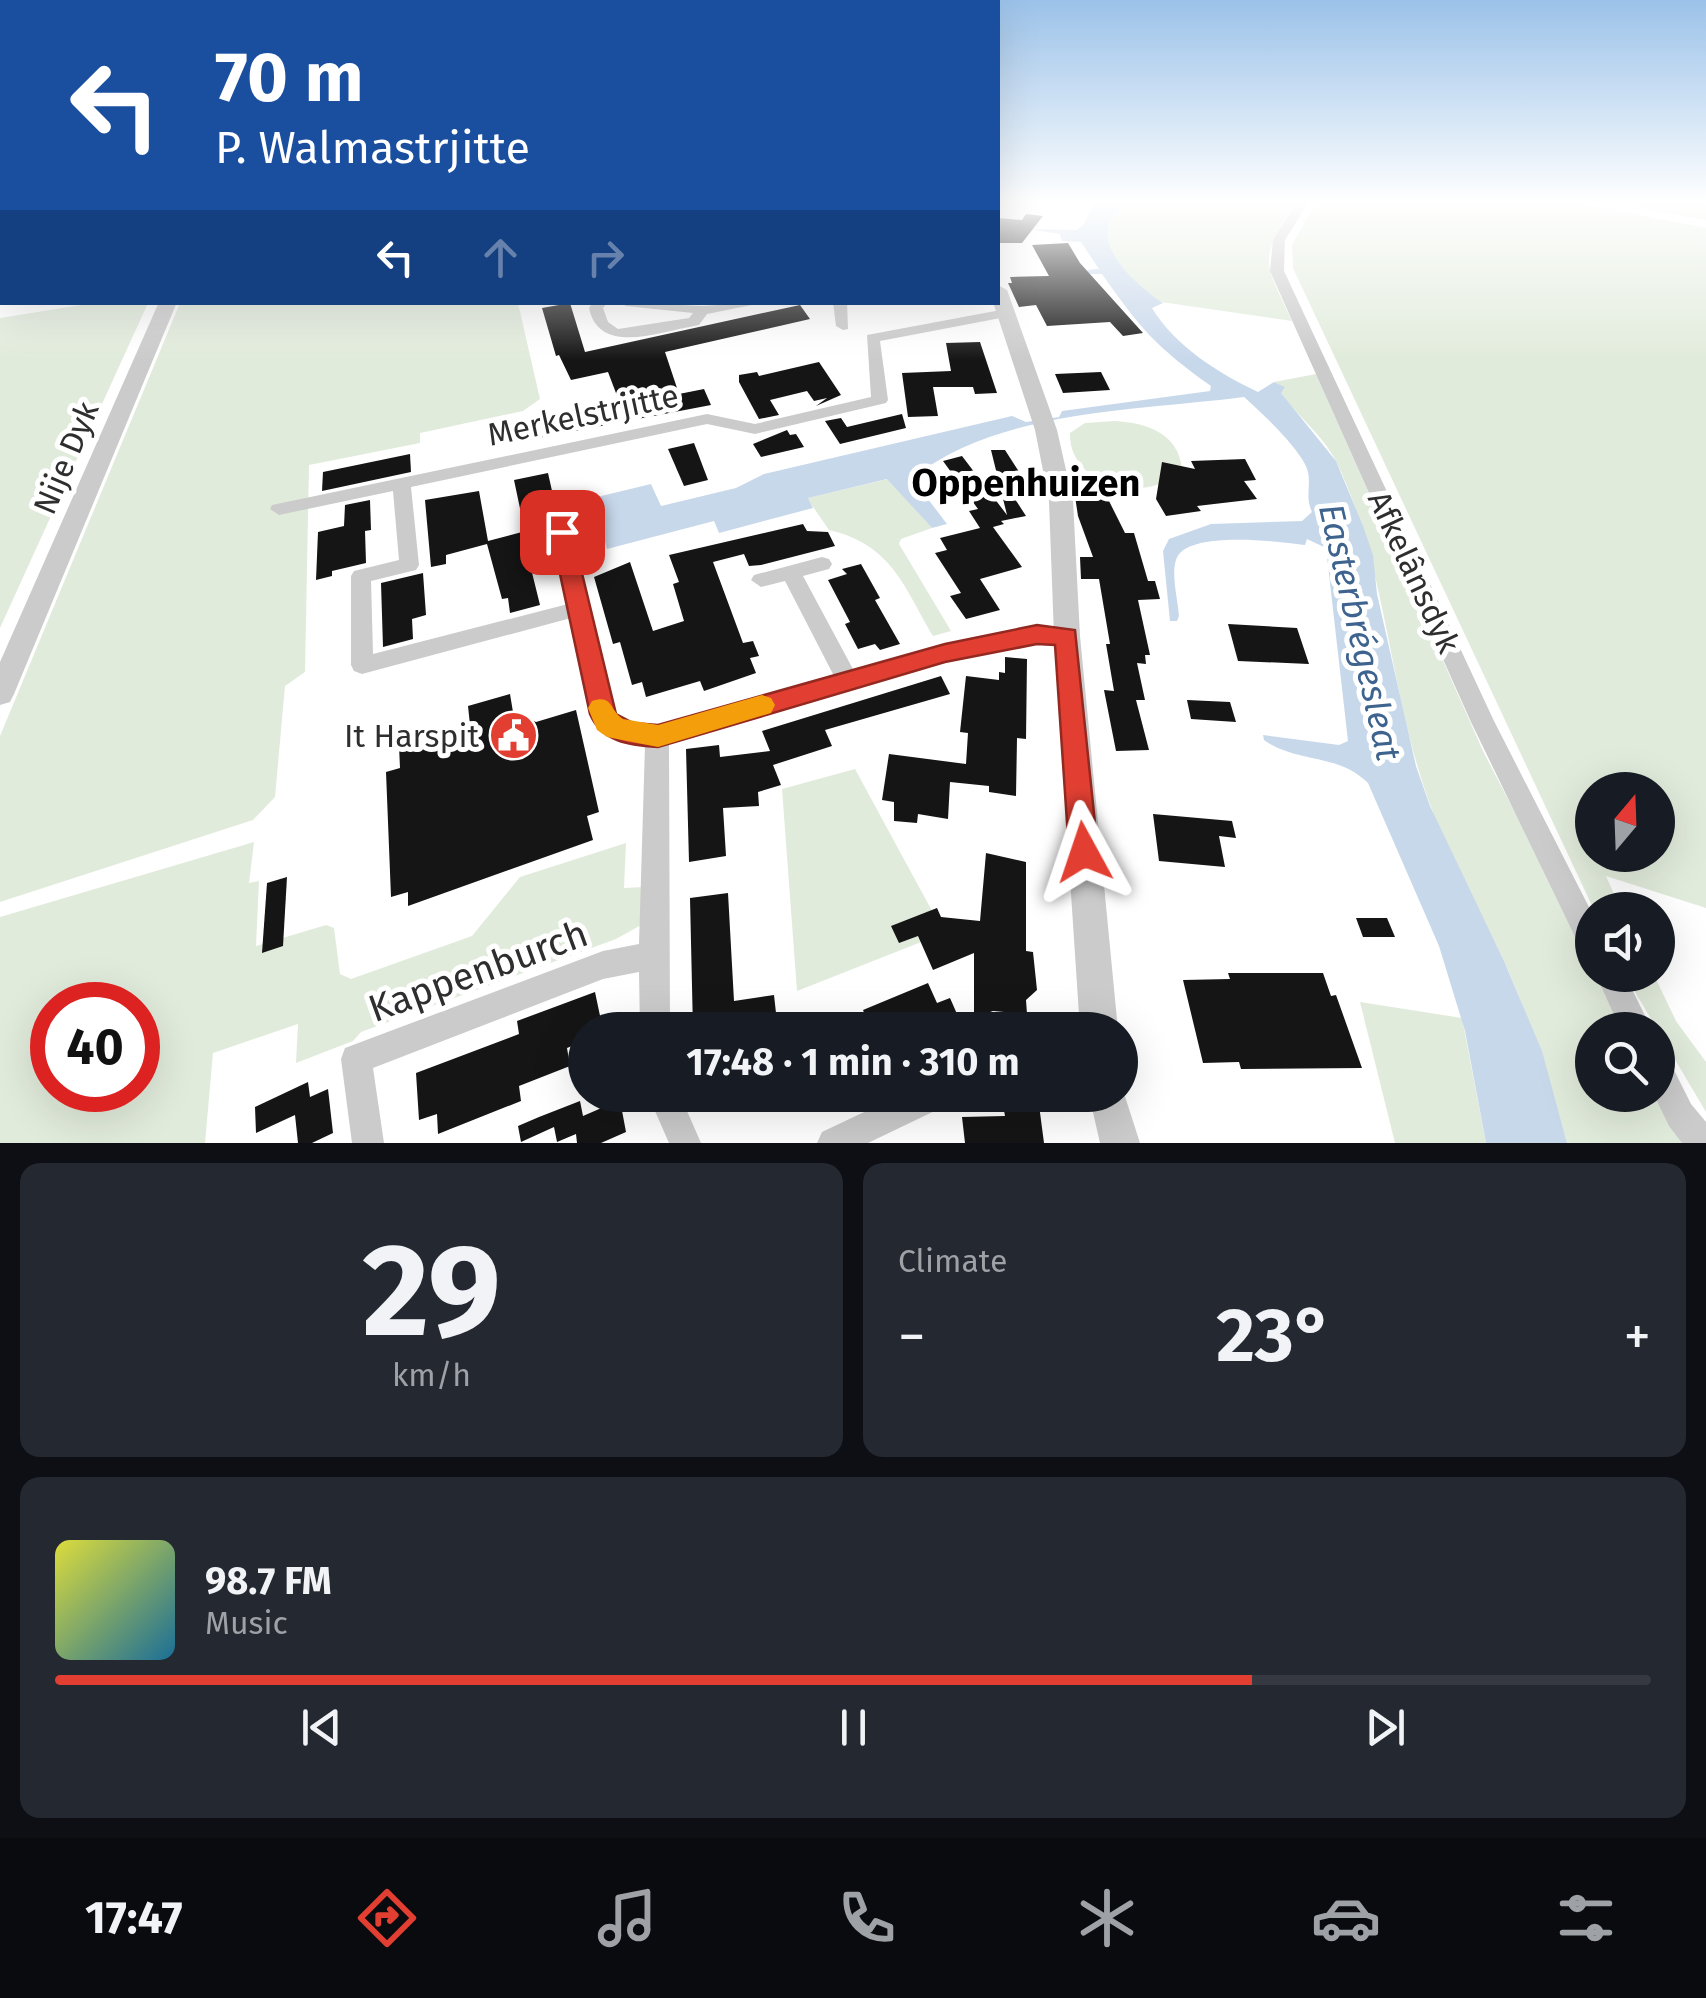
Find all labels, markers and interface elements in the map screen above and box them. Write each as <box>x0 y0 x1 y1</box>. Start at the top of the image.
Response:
text: 70 m <box>215 36 364 120</box>
icon: left <box>50 40 180 170</box>
text: P. Walmastrjitte <box>215 121 530 175</box>
icon: left <box>368 230 423 285</box>
icon: ahead <box>473 230 528 285</box>
icon: right <box>578 230 633 285</box>
street label: Merkelstrjitte <box>484 376 682 454</box>
street label: Nije Dyk <box>25 395 107 520</box>
district label: Oppenhuizen <box>912 460 1140 506</box>
street label: Afkelânsdyk <box>1360 485 1468 660</box>
pin <box>520 490 605 575</box>
water label: Easterbrégesleat <box>1310 500 1410 765</box>
icon: arrive <box>535 505 590 560</box>
public building icon: It Harspit <box>488 710 540 762</box>
place label: It Harspit <box>344 717 479 755</box>
north arrow <box>1575 772 1675 872</box>
map controls <box>1575 772 1675 1112</box>
position arrow <box>1032 800 1136 904</box>
button: sound <box>1575 892 1675 992</box>
street label: Kappenburch <box>362 910 594 1032</box>
speed limit sign: 40 <box>30 982 160 1112</box>
button: search <box>1575 1012 1675 1112</box>
text: 17:48 · 1 min · 310 m <box>686 1039 1020 1085</box>
text: 29 <box>362 1213 501 1369</box>
text: Climate <box>898 1242 1007 1280</box>
text: 23° <box>1216 1291 1333 1381</box>
text: − <box>898 1304 926 1370</box>
text: + <box>1624 1304 1651 1370</box>
text: km/h <box>392 1356 471 1394</box>
text: 98.7 FM <box>205 1558 332 1604</box>
text: Music <box>205 1604 288 1642</box>
icon: previous <box>294 1700 349 1755</box>
icon: pause <box>826 1700 881 1755</box>
icon: next <box>1358 1700 1413 1755</box>
icon: directions <box>352 1883 422 1953</box>
icon: music <box>592 1883 662 1953</box>
icon: phone <box>832 1883 902 1953</box>
icon: climate <box>1072 1883 1142 1953</box>
icon: car <box>1311 1883 1381 1953</box>
icon: filters <box>1551 1883 1621 1953</box>
text: 17:47 <box>85 1891 183 1945</box>

